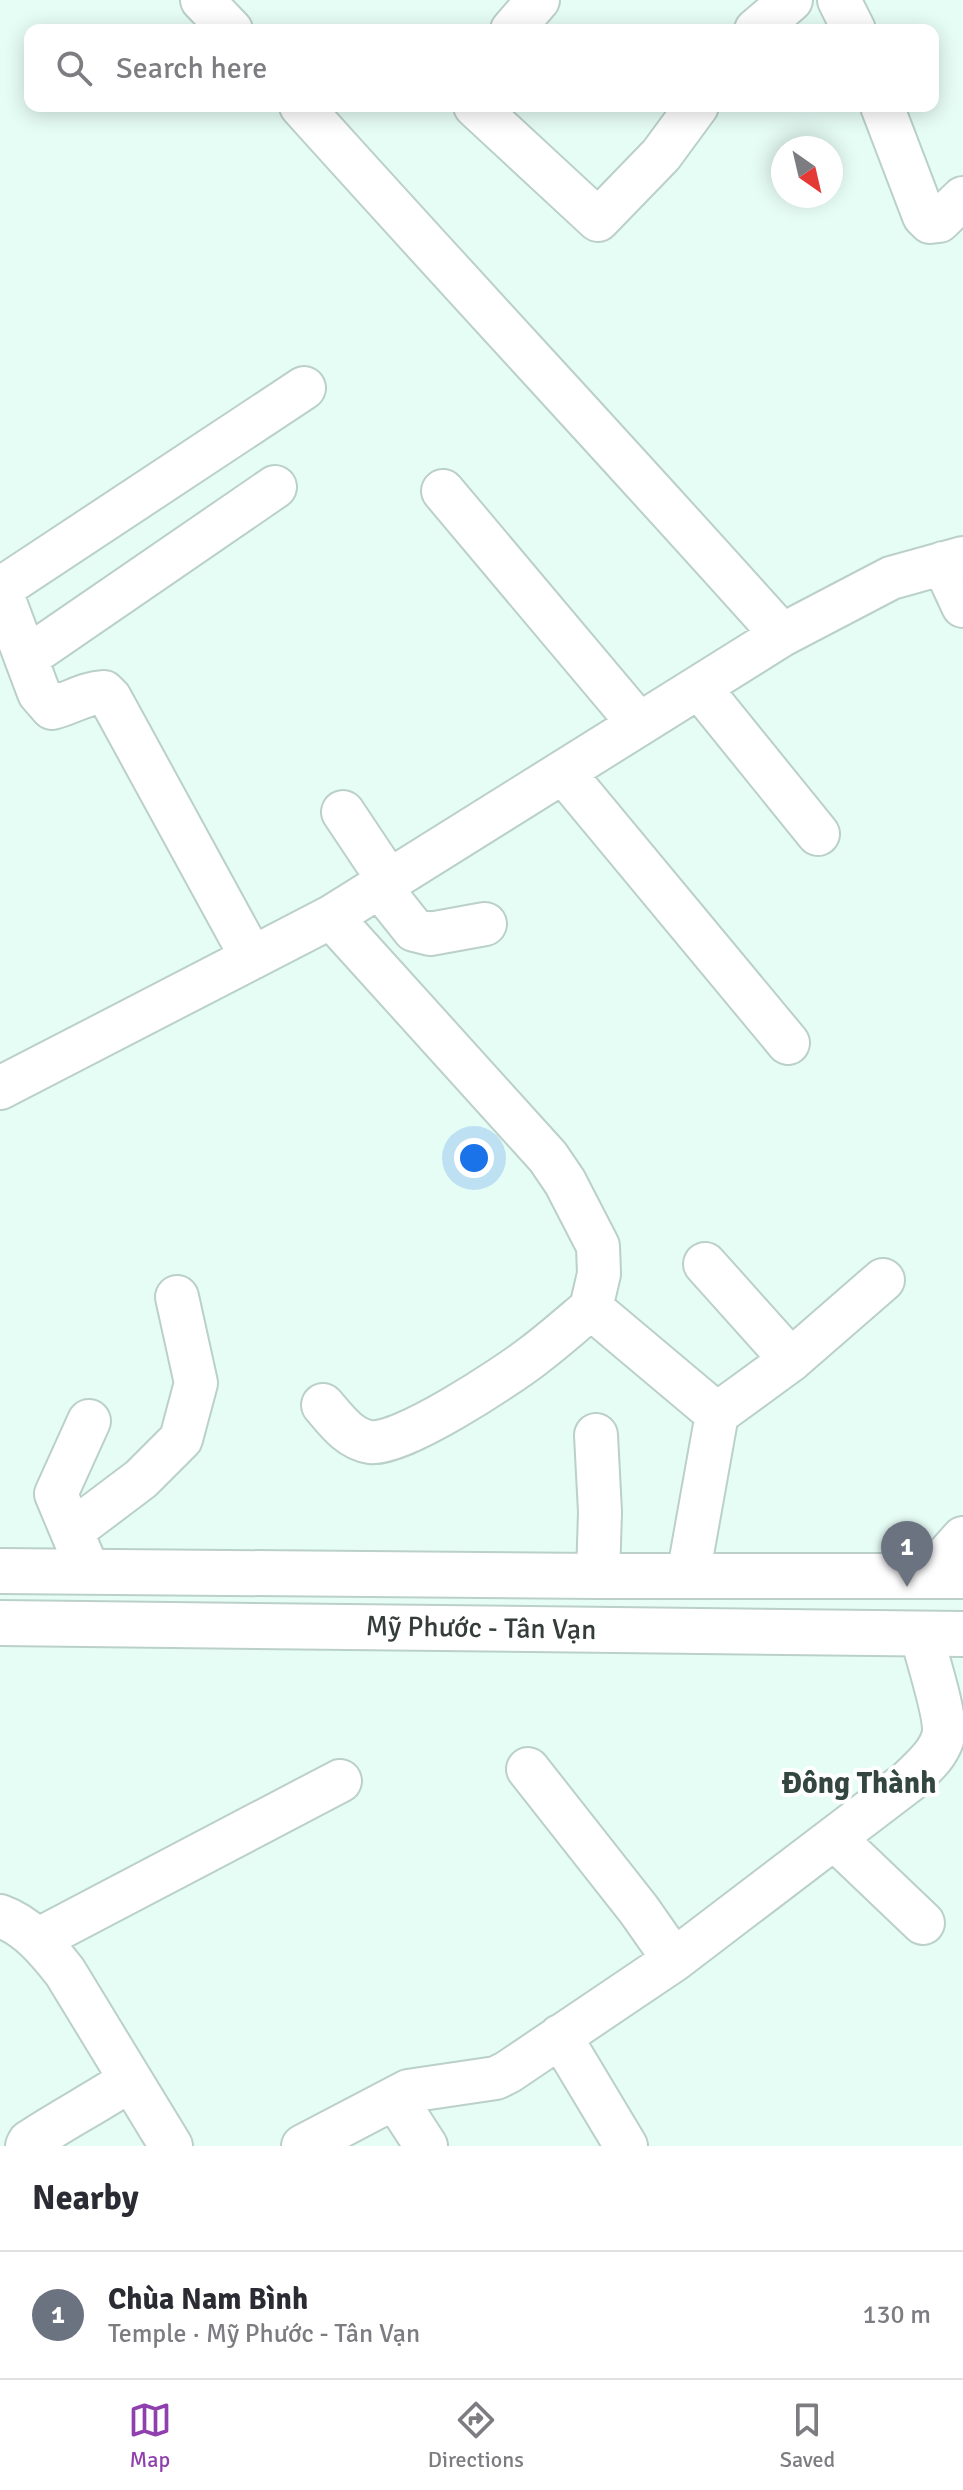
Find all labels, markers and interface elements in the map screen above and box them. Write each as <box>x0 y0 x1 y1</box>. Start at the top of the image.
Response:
search box <box>24 24 939 112</box>
icon: search <box>52 46 96 90</box>
text: Search here <box>116 50 267 87</box>
north arrow <box>771 136 843 208</box>
your location <box>454 1138 494 1178</box>
pin: 1 <box>881 1521 933 1587</box>
street label: Mỹ Phước - Tân Vạn <box>365 1609 597 1647</box>
district label: Đông Thành <box>782 1765 936 1802</box>
text: Nearby <box>32 2177 139 2219</box>
text: Chùa Nam Bình <box>108 2281 308 2318</box>
text: 1 <box>51 2299 65 2331</box>
text: 130 m <box>862 2299 931 2331</box>
text: Temple · Mỹ Phước - Tân Vạn <box>108 2318 420 2350</box>
tab: Map <box>128 2398 172 2473</box>
tab: Directions <box>428 2398 524 2473</box>
tab: Saved <box>780 2398 835 2473</box>

